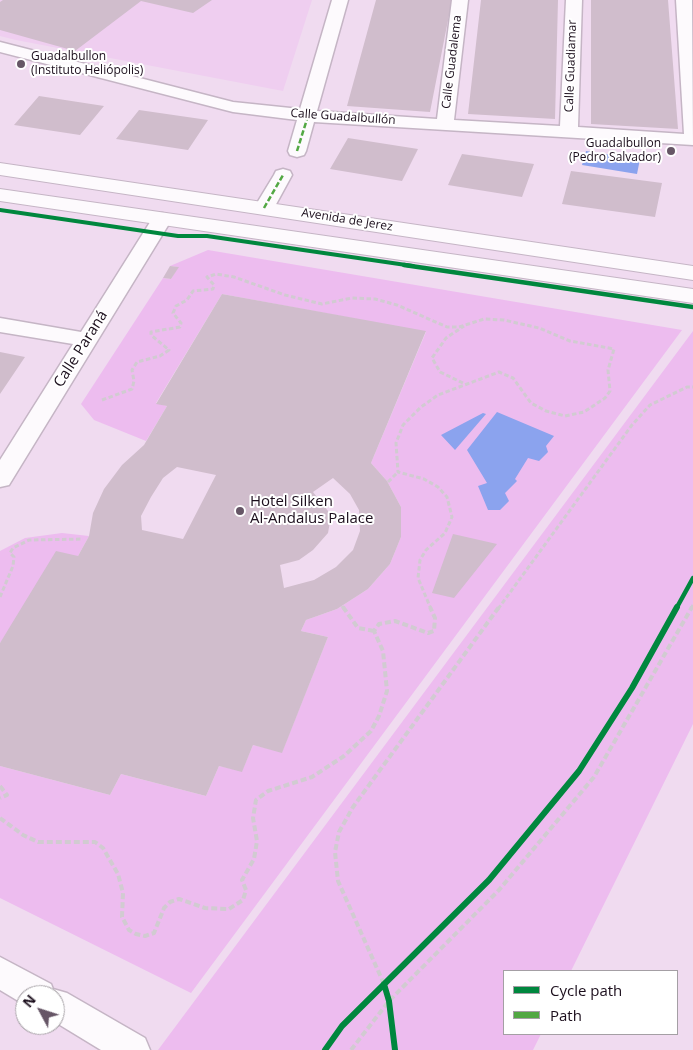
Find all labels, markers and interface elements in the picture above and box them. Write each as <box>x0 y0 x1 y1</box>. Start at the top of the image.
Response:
street label: Calle Guadalema <box>439 14 465 110</box>
street label: Calle Guadiamar <box>562 19 580 113</box>
place label: Guadalbullon (Instituto Heliópolis) <box>31 50 143 78</box>
marker: Guadalbullon (Instituto Heliópolis) <box>15 58 27 70</box>
street label: Calle Guadalbullón <box>290 106 396 128</box>
place label: Guadalbullon (Pedro Salvador) <box>569 137 661 165</box>
marker: Guadalbullon (Pedro Salvador) <box>665 145 677 157</box>
street label: Avenida de Jerez <box>300 206 394 234</box>
street label: Calle Paraná <box>50 307 112 391</box>
place label: Hotel Silken Al-Andalus Palace <box>250 493 373 528</box>
marker: Hotel Silken Al-Andalus Palace <box>234 505 246 517</box>
legend <box>503 970 678 1035</box>
text: Cycle path <box>550 980 622 1000</box>
north arrow <box>15 985 65 1035</box>
text: N <box>18 990 40 1011</box>
text: Path <box>550 1005 582 1025</box>

